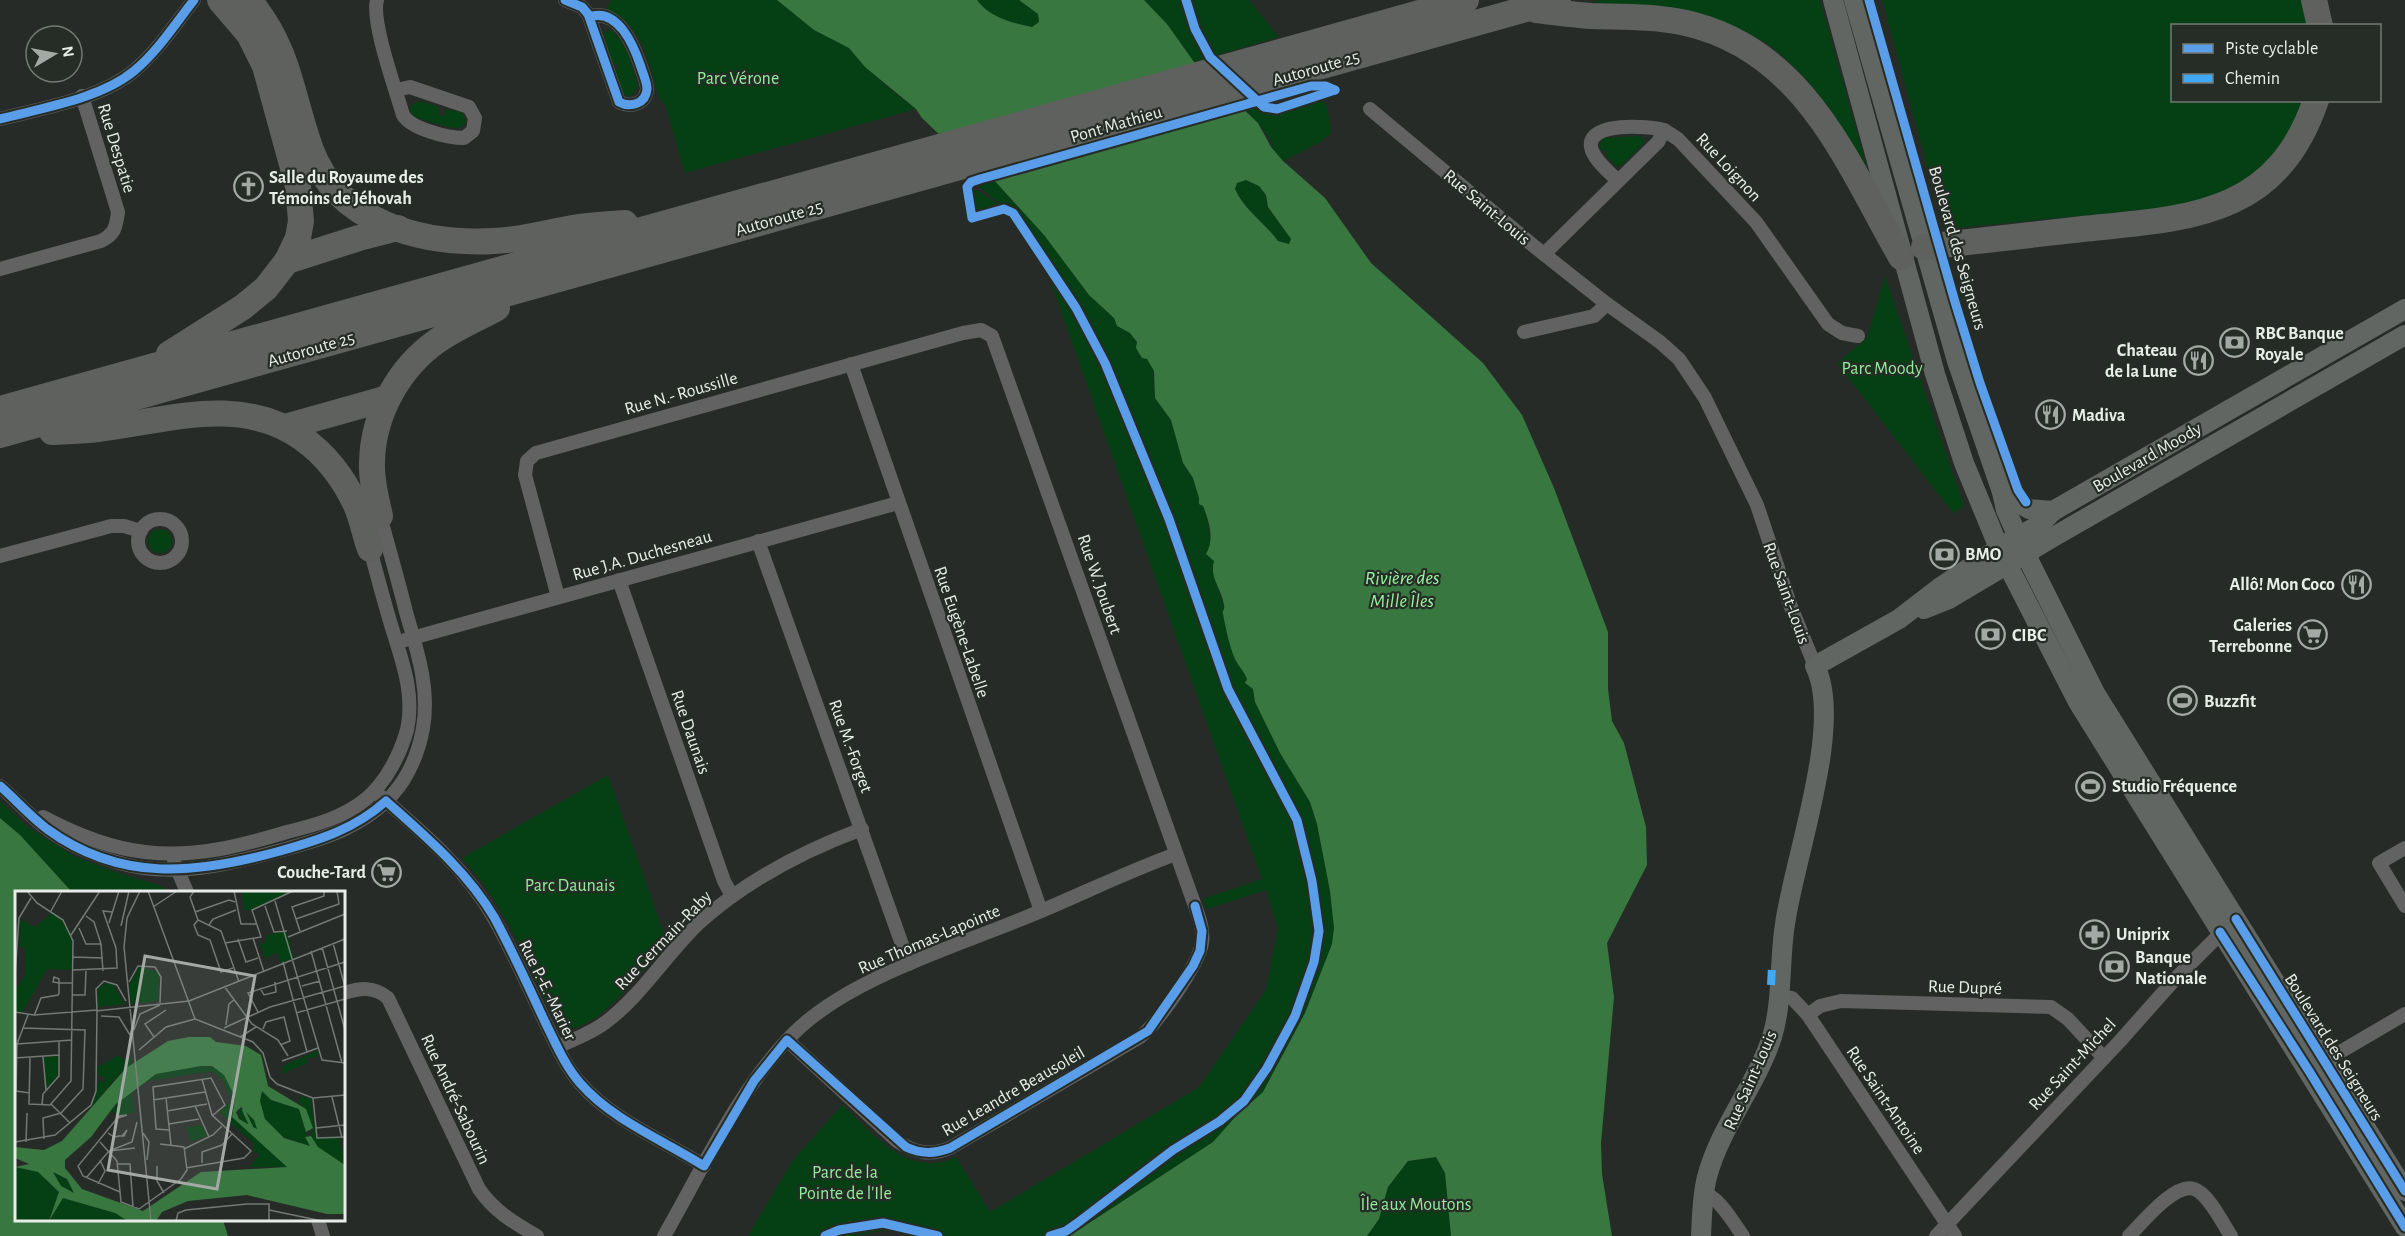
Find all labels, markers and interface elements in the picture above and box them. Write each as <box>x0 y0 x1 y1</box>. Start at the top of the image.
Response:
north arrow <box>24 24 84 84</box>
legend <box>2171 24 2381 102</box>
text: Piste cyclable <box>2225 40 2318 58</box>
text: N <box>59 45 77 58</box>
street label: Autoroute 25 <box>1271 48 1362 90</box>
park label: Parc Vérone <box>697 70 779 88</box>
text: Chemin <box>2225 70 2280 88</box>
street label: Rue Despatie <box>94 101 138 195</box>
street label: Pont Mathieu <box>1068 103 1164 147</box>
street label: Rue Loignon <box>1692 130 1764 205</box>
street label: Boulevard des Seigneurs <box>1925 164 1989 332</box>
street label: Rue Saint-Louis <box>1440 167 1533 249</box>
place label: Salle du Royaume des Témoins de Jéhovah <box>269 169 424 208</box>
church icon: Salle du Royaume des Témoins de Jéhovah <box>232 171 264 203</box>
street label: Autoroute 25 <box>734 198 825 240</box>
place label: RBC Banque Royale <box>2255 325 2344 364</box>
bank icon: RBC Banque Royale <box>2218 327 2250 359</box>
street label: Autoroute 25 <box>266 329 357 371</box>
place label: Chateau de la Lune <box>2105 342 2178 381</box>
restaurant icon: Chateau de la Lune <box>2182 344 2214 376</box>
park label: Parc Moody <box>1841 360 1923 378</box>
street label: Rue N.- Roussille <box>623 369 740 419</box>
restaurant icon: Madiva <box>2035 399 2067 431</box>
place label: Madiva <box>2072 407 2126 425</box>
street label: Boulevard Moody <box>2090 419 2205 496</box>
street label: Rue J.A. Duchesneau <box>571 527 714 584</box>
street label: Rue W. Joubert <box>1074 532 1125 637</box>
bank icon: BMO <box>1928 538 1960 570</box>
street label: Rue Saint-Louis <box>1759 540 1813 647</box>
place label: BMO <box>1965 546 2002 564</box>
street label: Rue Eugène-Labelle <box>930 564 992 700</box>
water label: Rivière des Mille Îles <box>1365 568 1440 611</box>
restaurant icon: Allô! Mon Coco <box>2340 568 2372 600</box>
place label: Allô! Mon Coco <box>2229 576 2335 594</box>
place label: Galeries Terrebonne <box>2209 617 2292 656</box>
bank icon: CIBC <box>1975 619 2007 651</box>
supermarket icon: Galeries Terrebonne <box>2297 619 2329 651</box>
place label: CIBC <box>2012 627 2047 645</box>
sports icon: Buzzfit <box>2167 685 2199 717</box>
street label: Rue Daunais <box>667 688 713 777</box>
place label: Buzzfit <box>2204 693 2256 711</box>
street label: Rue M.-Forget <box>825 697 875 796</box>
sports icon: Studio Fréquence <box>2075 770 2107 802</box>
place label: Studio Fréquence <box>2112 778 2237 796</box>
supermarket icon: Couche-Tard <box>371 856 403 888</box>
place label: Couche-Tard <box>277 864 367 882</box>
park label: Parc Daunais <box>525 877 615 895</box>
street label: Rue Germain-Raby <box>612 887 716 994</box>
inset map <box>15 891 345 1221</box>
street label: Rue Thomas-Lapointe <box>856 902 1003 978</box>
pharmacy icon: Uniprix <box>2079 918 2111 950</box>
place label: Uniprix <box>2116 926 2171 944</box>
street label: Rue P.-E.-Marier <box>515 937 579 1044</box>
place label: Banque Nationale <box>2135 949 2207 988</box>
bank icon: Banque Nationale <box>2098 951 2130 983</box>
street label: Boulevard des Seigneurs <box>2281 971 2386 1124</box>
street label: Rue Dupré <box>1928 978 2002 998</box>
street label: Rue Saint-Michel <box>2026 1015 2120 1114</box>
street label: Rue Saint-Louis <box>1721 1028 1781 1133</box>
street label: Rue André-Sabourin <box>417 1031 493 1167</box>
street label: Rue Saint-Antoine <box>1842 1043 1928 1158</box>
street label: Rue Leandre Beausoleil <box>939 1044 1088 1140</box>
park label: Parc de la Pointe de l'Ile <box>798 1164 892 1203</box>
park label: Île aux Moutons <box>1361 1193 1471 1214</box>

